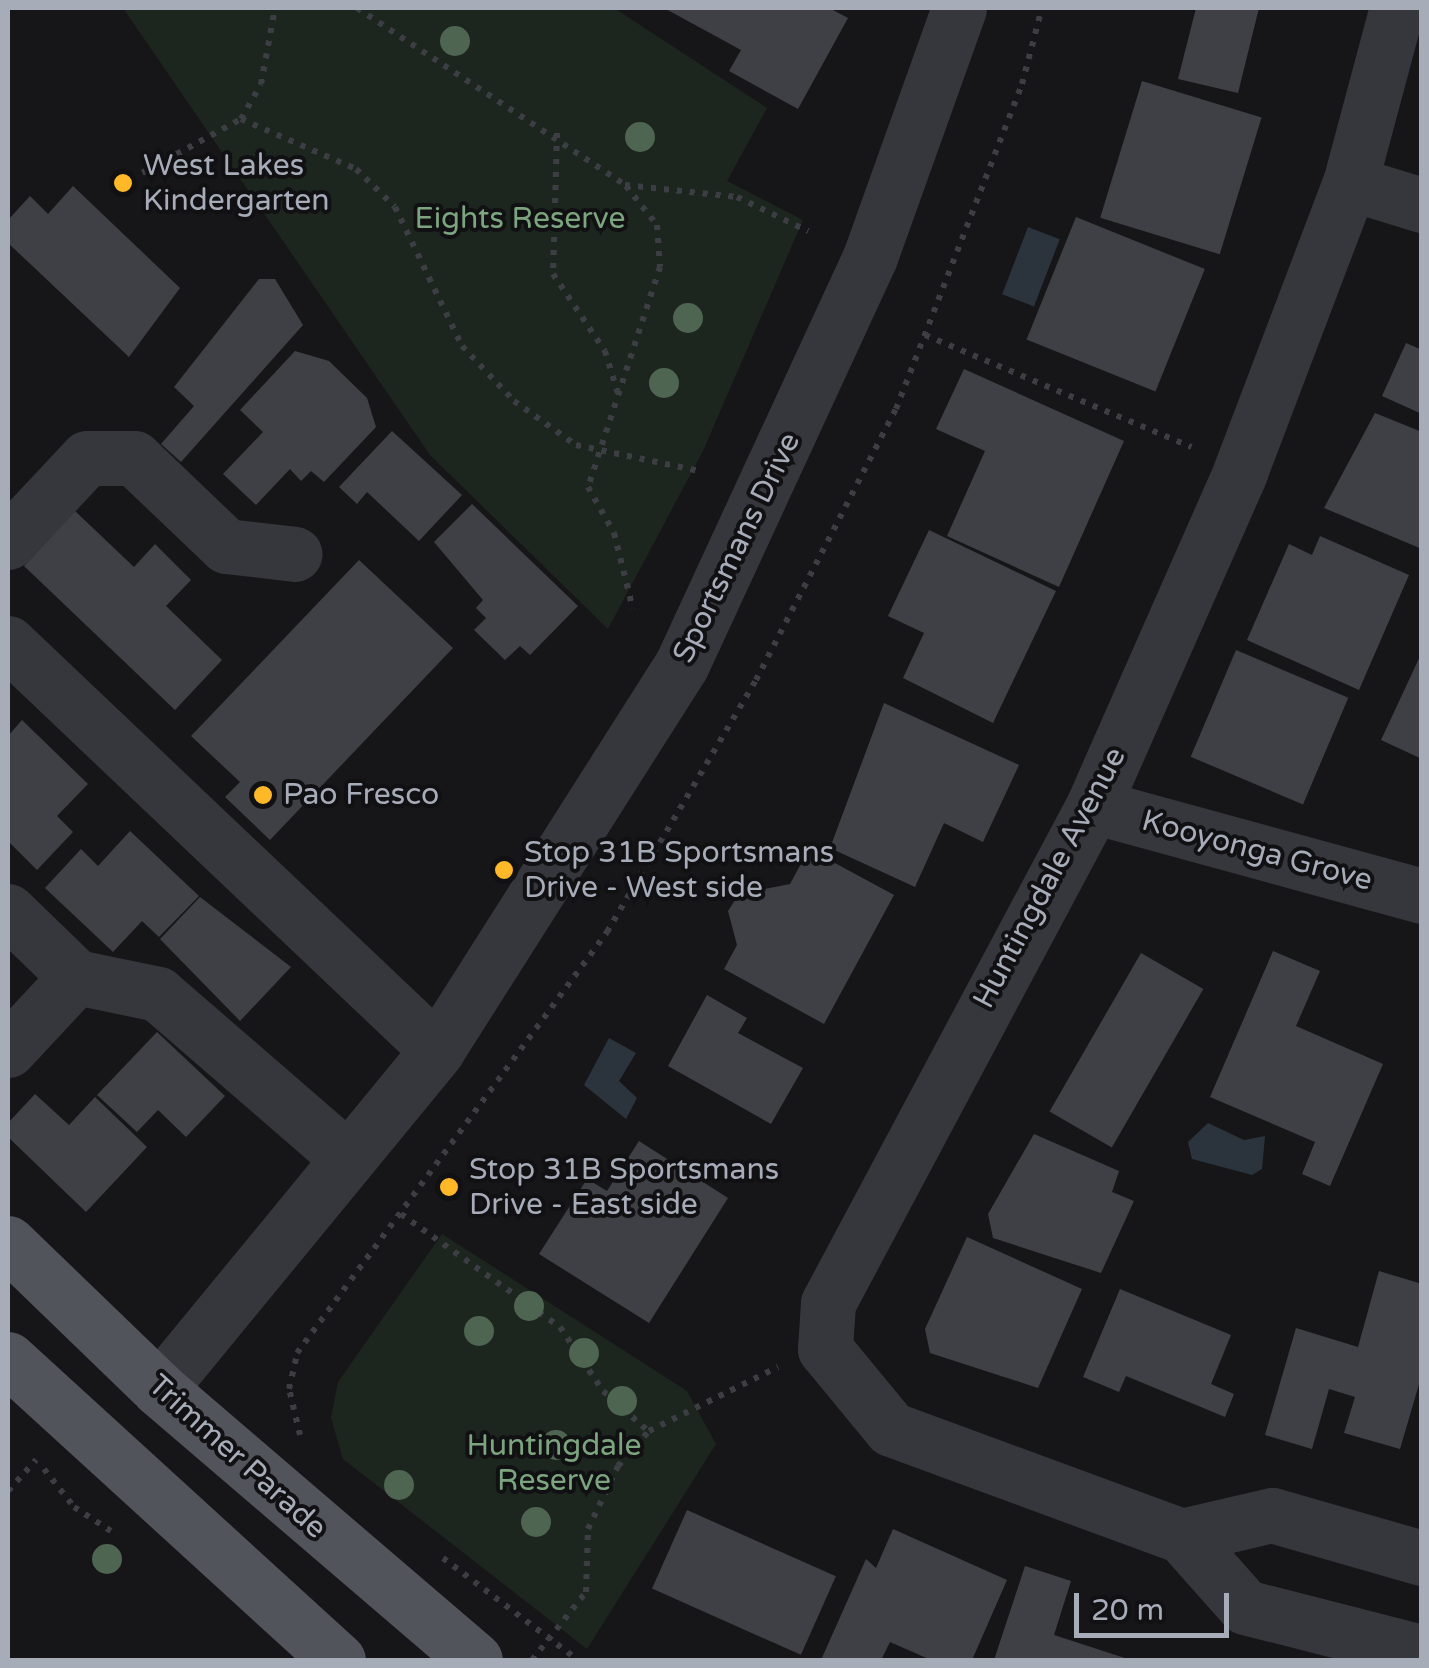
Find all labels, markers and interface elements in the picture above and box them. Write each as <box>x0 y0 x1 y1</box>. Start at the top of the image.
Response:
place label: West Lakes Kindergarten <box>143 148 330 218</box>
marker: West Lakes Kindergarten <box>112 172 134 194</box>
park label: Eights Reserve <box>415 201 625 237</box>
street label: Sportsmans Drive <box>666 427 808 669</box>
street label: Huntingdale Avenue <box>966 742 1134 1014</box>
place label: Pao Fresco <box>283 777 439 813</box>
marker: Pao Fresco <box>252 784 274 806</box>
street label: Kooyonga Grove <box>1138 803 1376 899</box>
place label: Stop 31B Sportsmans Drive - West side <box>524 835 834 906</box>
marker: Stop 31B Sportsmans Drive - West side <box>493 859 515 881</box>
place label: Stop 31B Sportsmans Drive - East side <box>469 1152 779 1222</box>
marker: Stop 31B Sportsmans Drive - East side <box>438 1176 460 1198</box>
street label: Trimmer Parade <box>141 1368 333 1546</box>
park label: Huntingdale Reserve <box>467 1428 641 1498</box>
scale bar <box>1079 1573 1234 1635</box>
text: 20 m <box>1091 1592 1164 1629</box>

